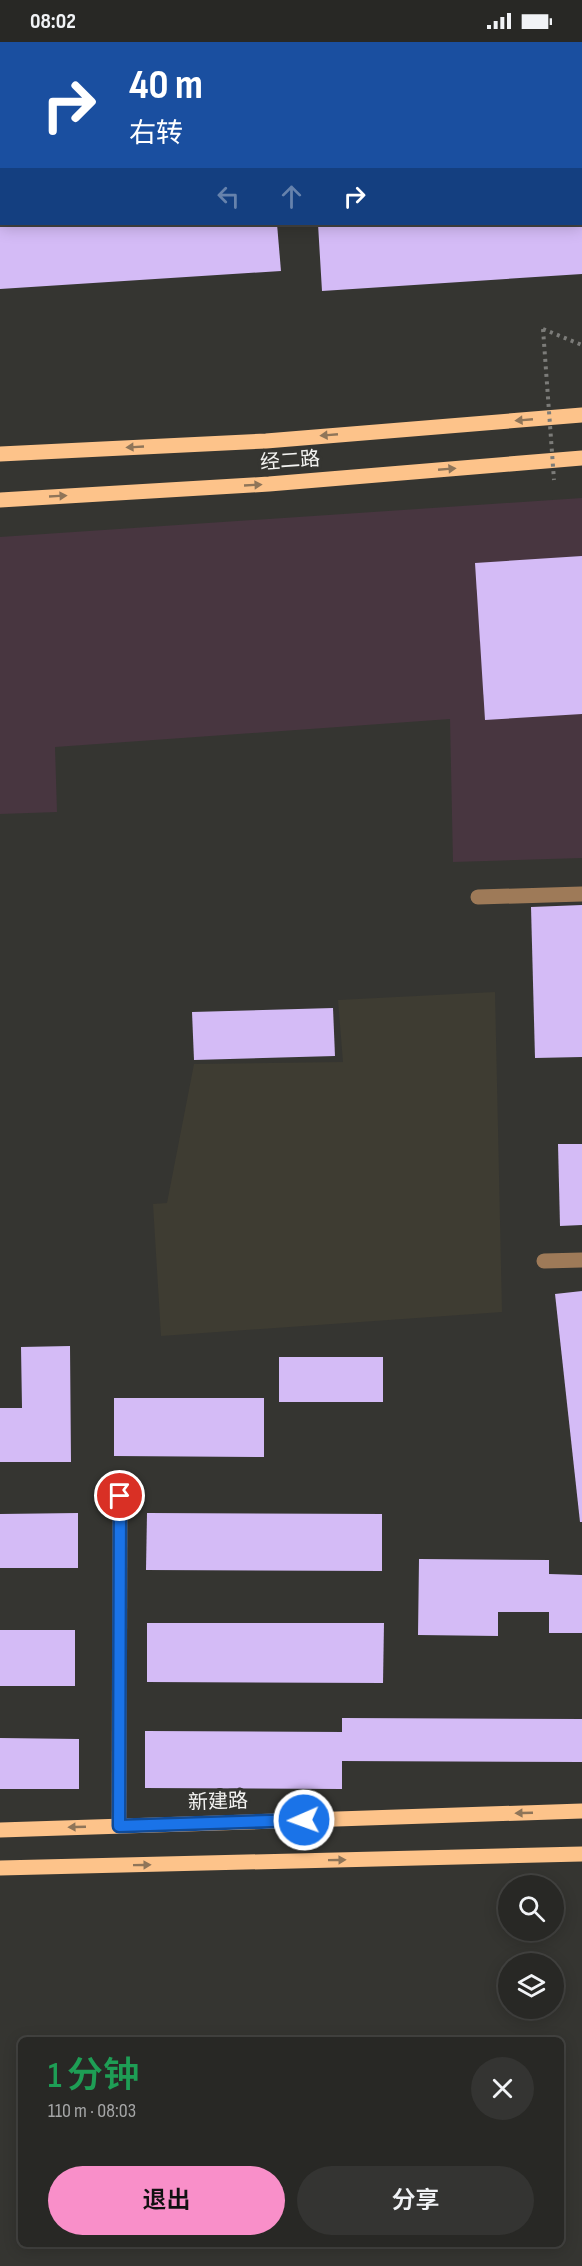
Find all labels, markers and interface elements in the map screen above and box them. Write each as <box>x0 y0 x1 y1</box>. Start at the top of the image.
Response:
text: 08:02 <box>30 8 76 35</box>
text: 40 m <box>129 60 203 111</box>
icon: right <box>30 66 108 144</box>
text: 右转 <box>129 118 183 150</box>
icon: left <box>212 180 245 213</box>
icon: ahead <box>275 180 308 213</box>
icon: right <box>338 180 371 213</box>
one-way arrow <box>514 415 533 425</box>
one-way arrow <box>320 431 339 440</box>
one-way arrow <box>125 443 144 452</box>
street label: 经二路 <box>259 447 321 475</box>
one-way arrow <box>438 464 457 474</box>
one-way arrow <box>244 480 263 489</box>
one-way arrow <box>49 492 68 501</box>
pin <box>94 1470 145 1521</box>
icon: arrive <box>103 1479 136 1512</box>
position arrow <box>272 1788 336 1852</box>
street label: 新建路 <box>188 1789 248 1815</box>
one-way arrow <box>514 1808 533 1817</box>
one-way arrow <box>67 1823 86 1832</box>
one-way arrow <box>328 1855 347 1865</box>
one-way arrow <box>133 1860 152 1869</box>
map controls <box>498 1875 564 2019</box>
button: search <box>498 1875 564 1941</box>
button: layers <box>498 1953 564 2019</box>
text: 1 分钟 <box>48 2055 139 2098</box>
button: close <box>471 2057 534 2120</box>
text: 110 m · 08:03 <box>48 2099 136 2123</box>
button: 退出 <box>48 2166 285 2235</box>
button: 分享 <box>297 2166 534 2235</box>

